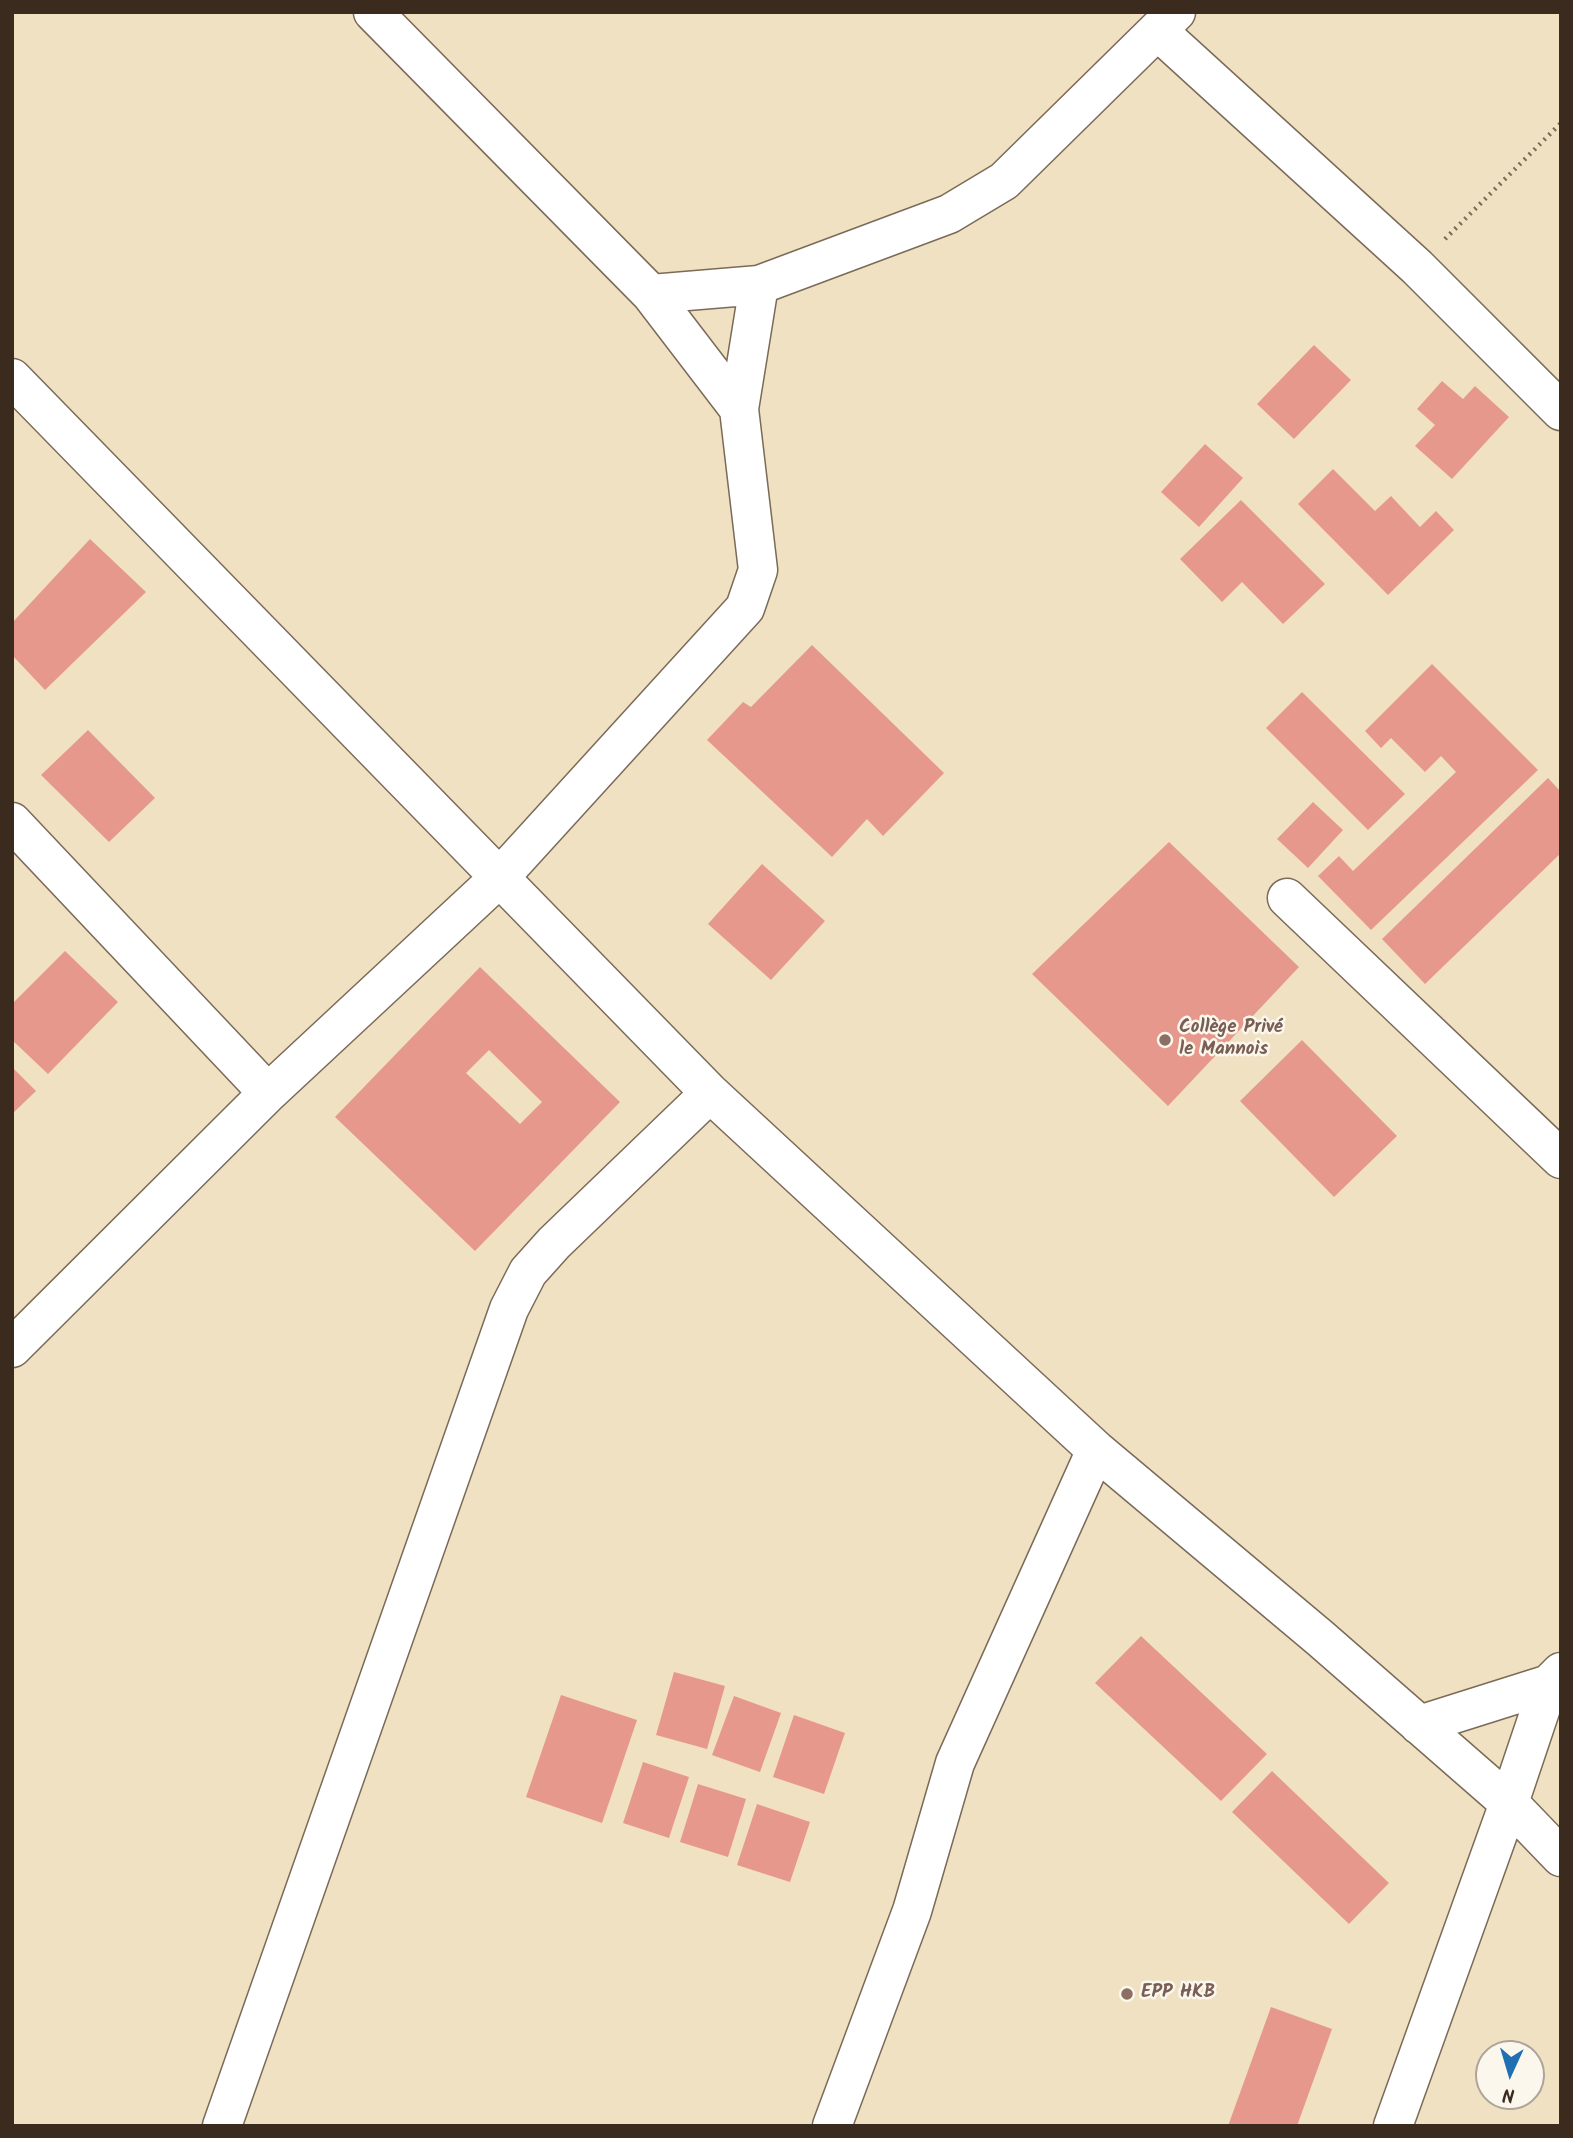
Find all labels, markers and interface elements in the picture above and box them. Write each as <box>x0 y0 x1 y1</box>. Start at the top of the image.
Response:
place label: Collège Privé le Mannois <box>1179 1018 1283 1062</box>
marker: Collège Privé le Mannois <box>1157 1032 1173 1048</box>
place label: EPP HKB <box>1141 1983 1215 2005</box>
marker: EPP HKB <box>1119 1986 1135 2002</box>
north arrow <box>1475 2040 1545 2110</box>
text: N <box>1502 2079 1516 2109</box>

